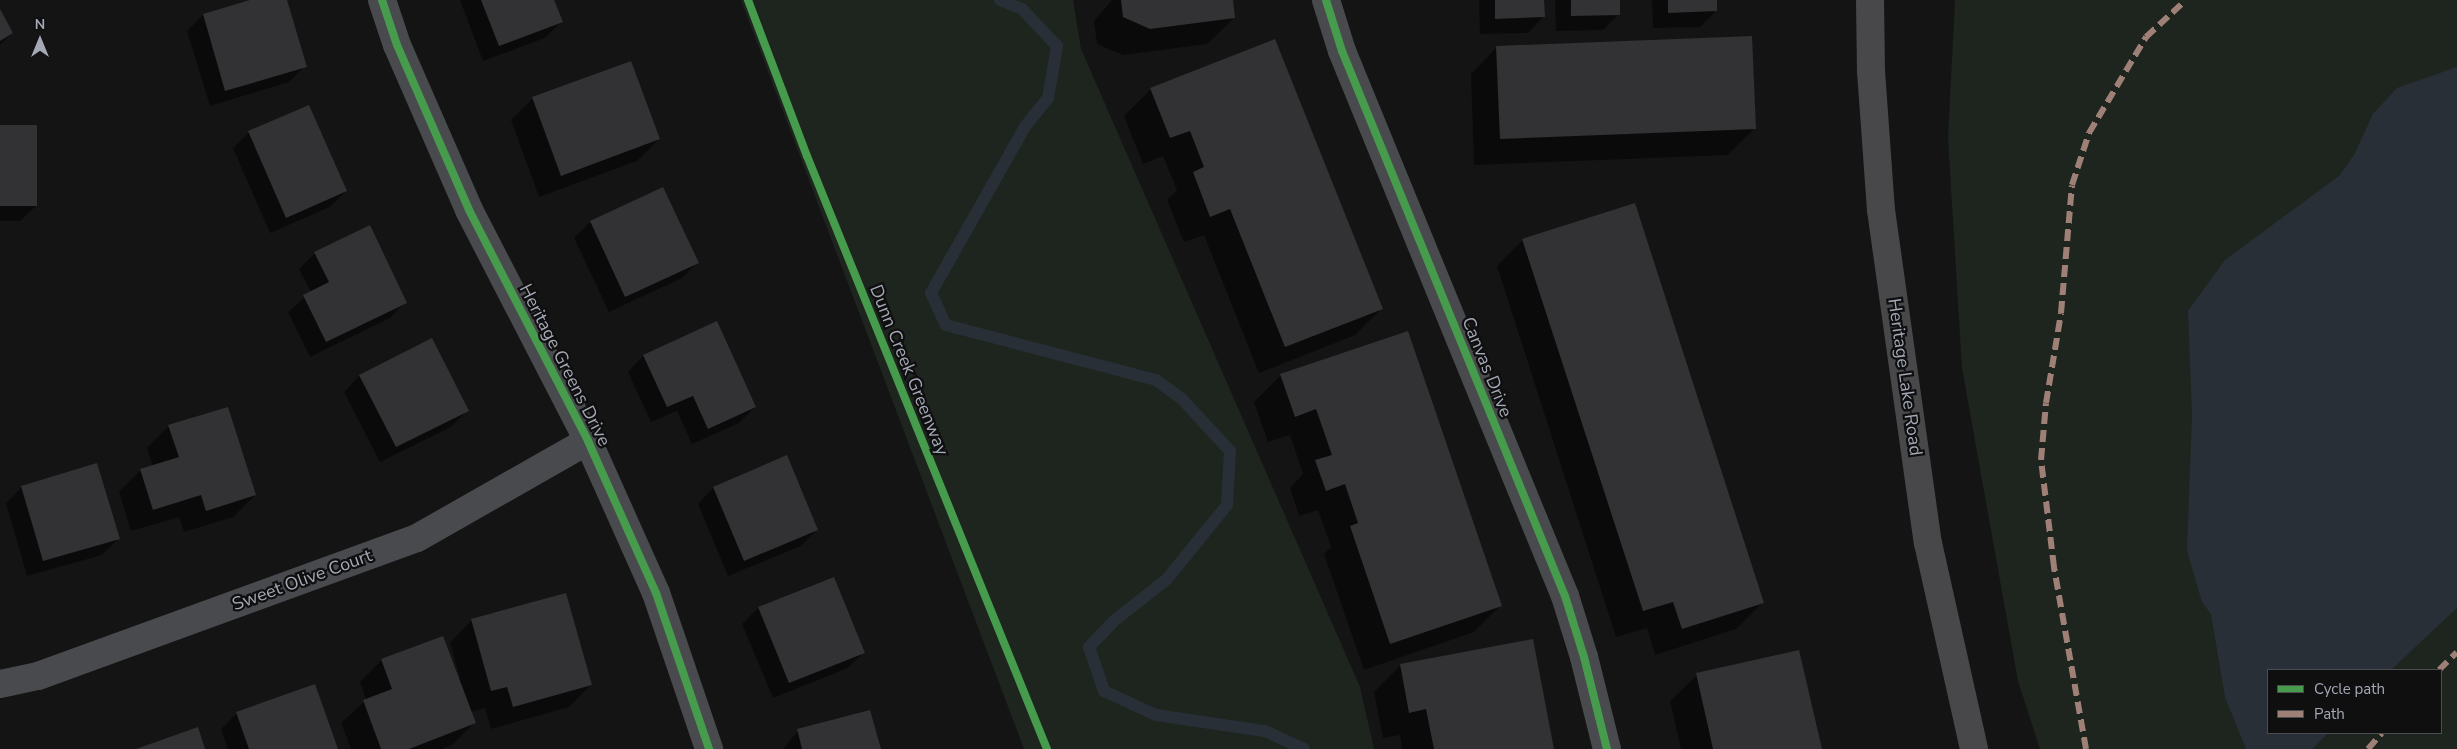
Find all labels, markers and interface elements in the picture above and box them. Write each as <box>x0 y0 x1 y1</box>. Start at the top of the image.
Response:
north arrow <box>15 15 65 65</box>
text: N <box>35 15 45 34</box>
street label: Heritage Greens Drive <box>515 280 615 450</box>
street label: Dunn Creek Greenway <box>865 282 953 458</box>
street label: Heritage Lake Road <box>1883 297 1927 457</box>
street label: Canvas Drive <box>1457 314 1517 420</box>
street label: Sweet Olive Court <box>229 545 375 615</box>
legend <box>2267 669 2442 734</box>
text: Cycle path <box>2314 679 2385 699</box>
text: Path <box>2314 704 2345 724</box>

